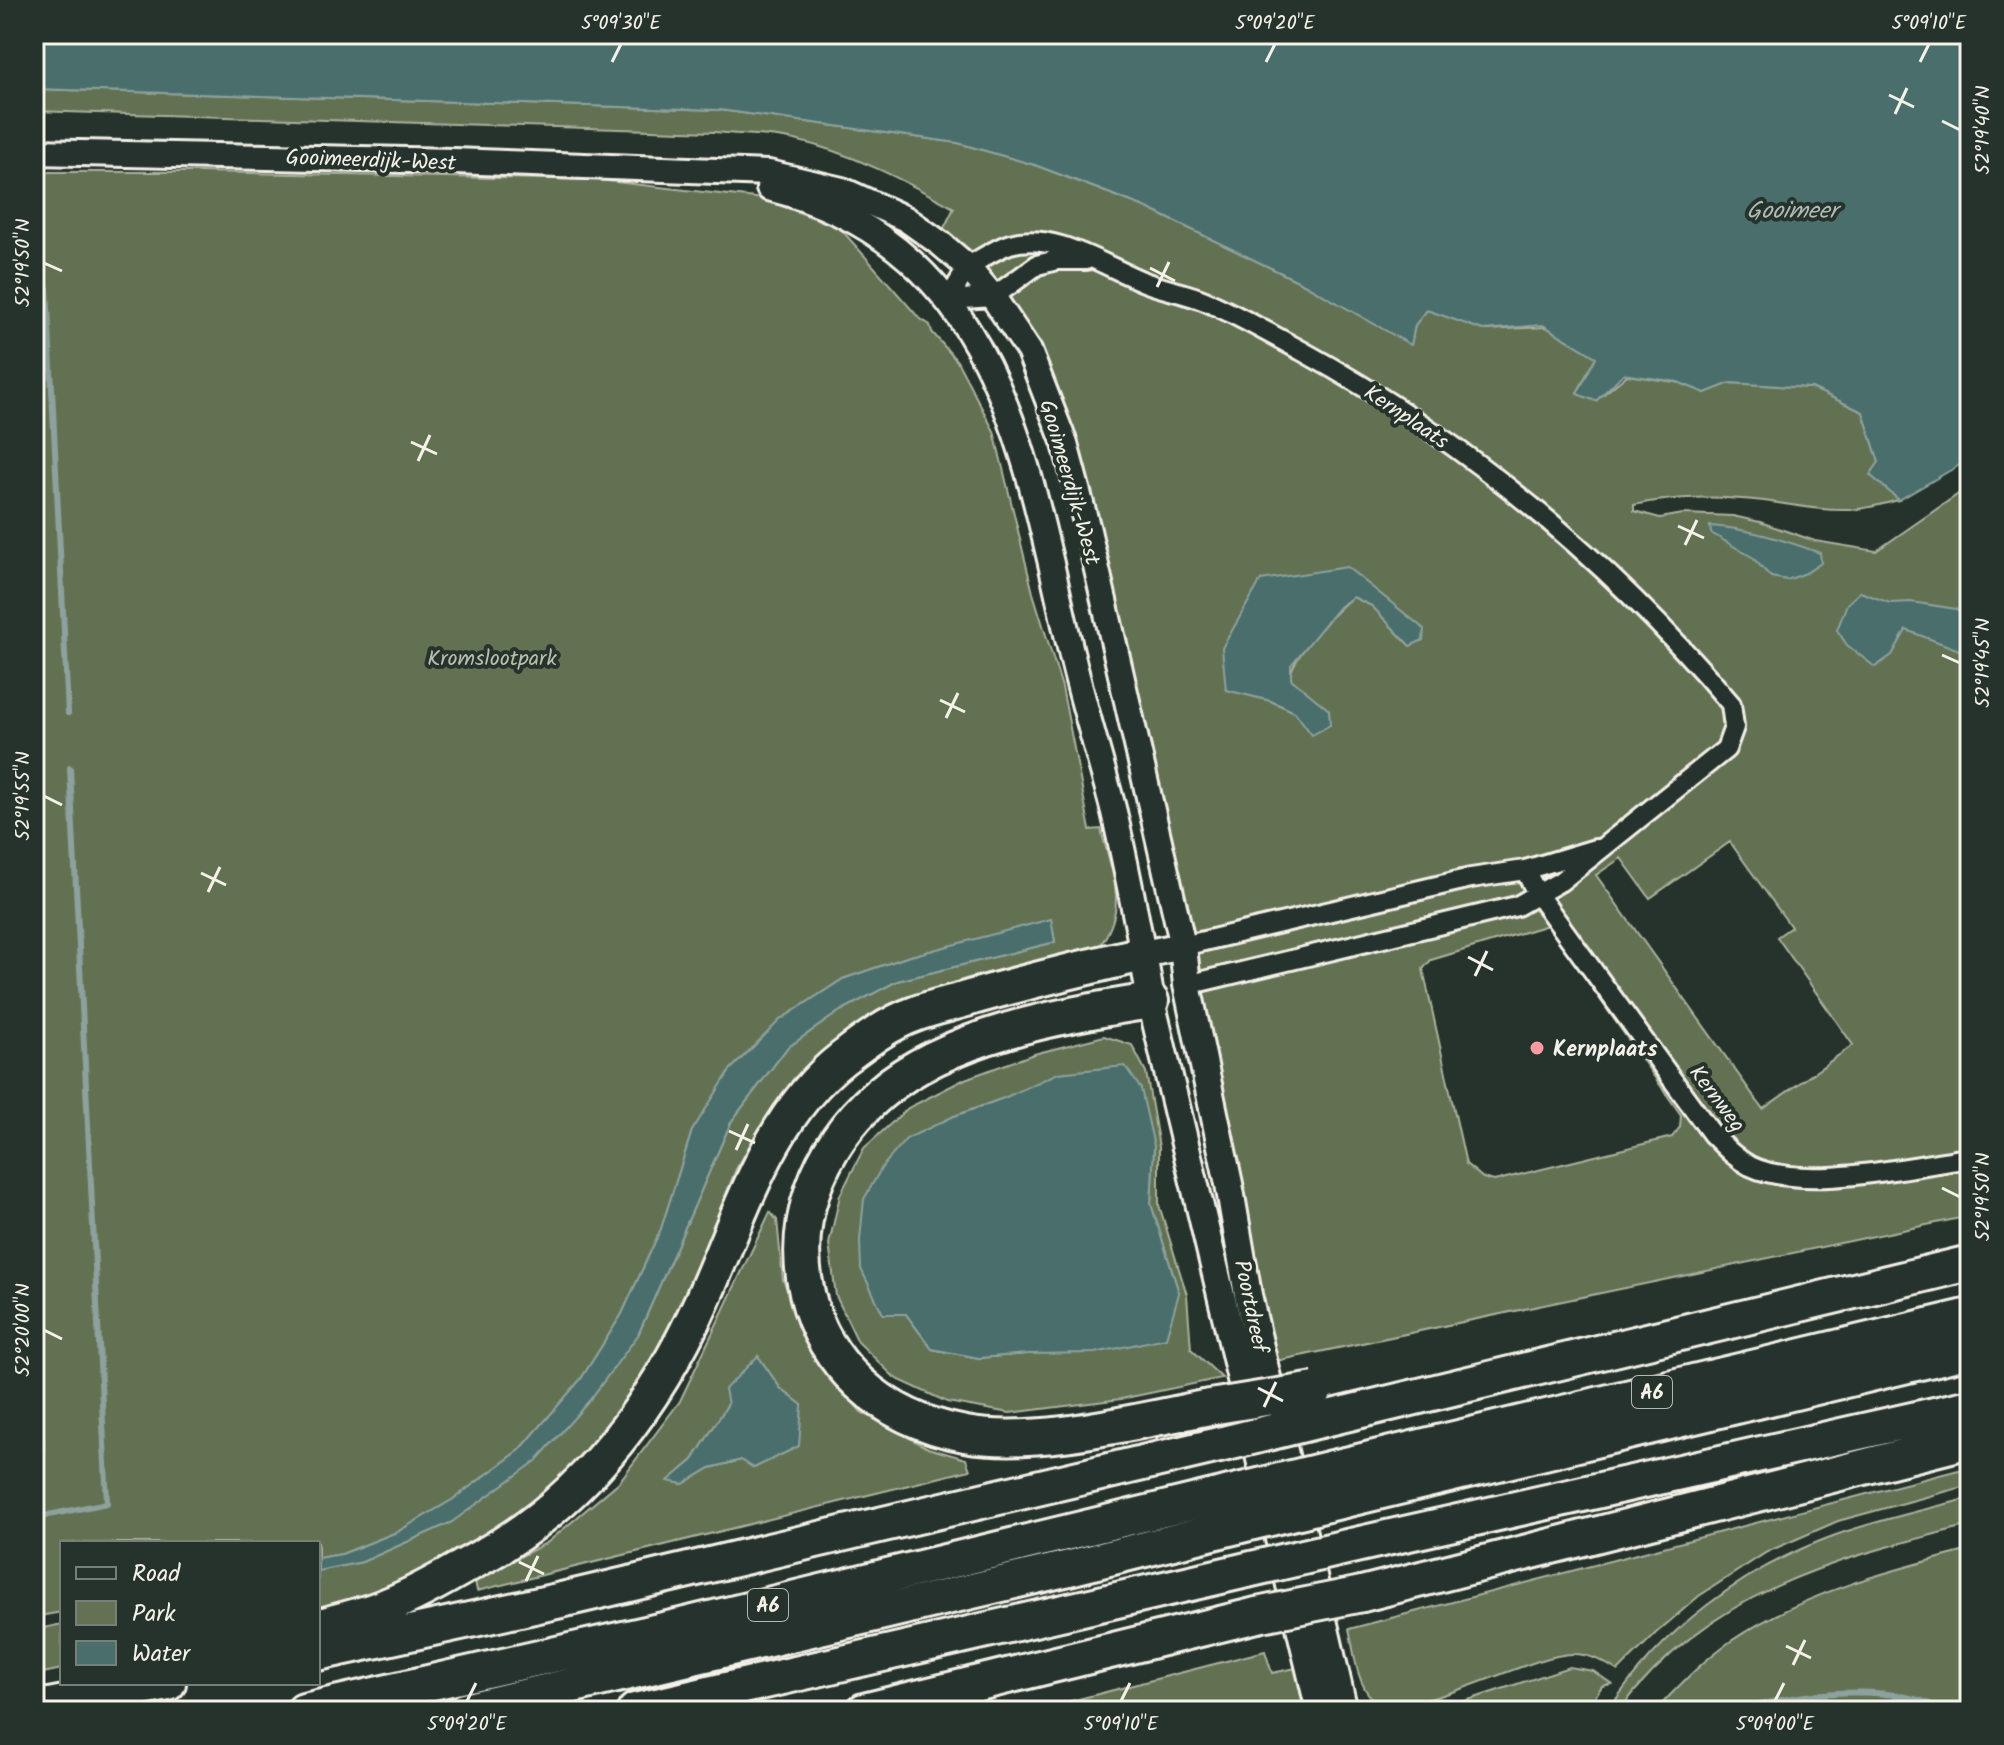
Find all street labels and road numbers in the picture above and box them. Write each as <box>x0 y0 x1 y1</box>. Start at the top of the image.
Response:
street label: Gooimeerdijk-West <box>285 141 457 182</box>
street label: Kernplaats <box>1356 377 1456 460</box>
street label: Gooimeerdijk-West <box>1028 396 1109 570</box>
street label: Kernweg <box>1679 1058 1753 1141</box>
street label: Poortdreef <box>1223 1257 1277 1359</box>
road number: A6 <box>1632 1376 1672 1408</box>
road number: A6 <box>748 1589 788 1621</box>

